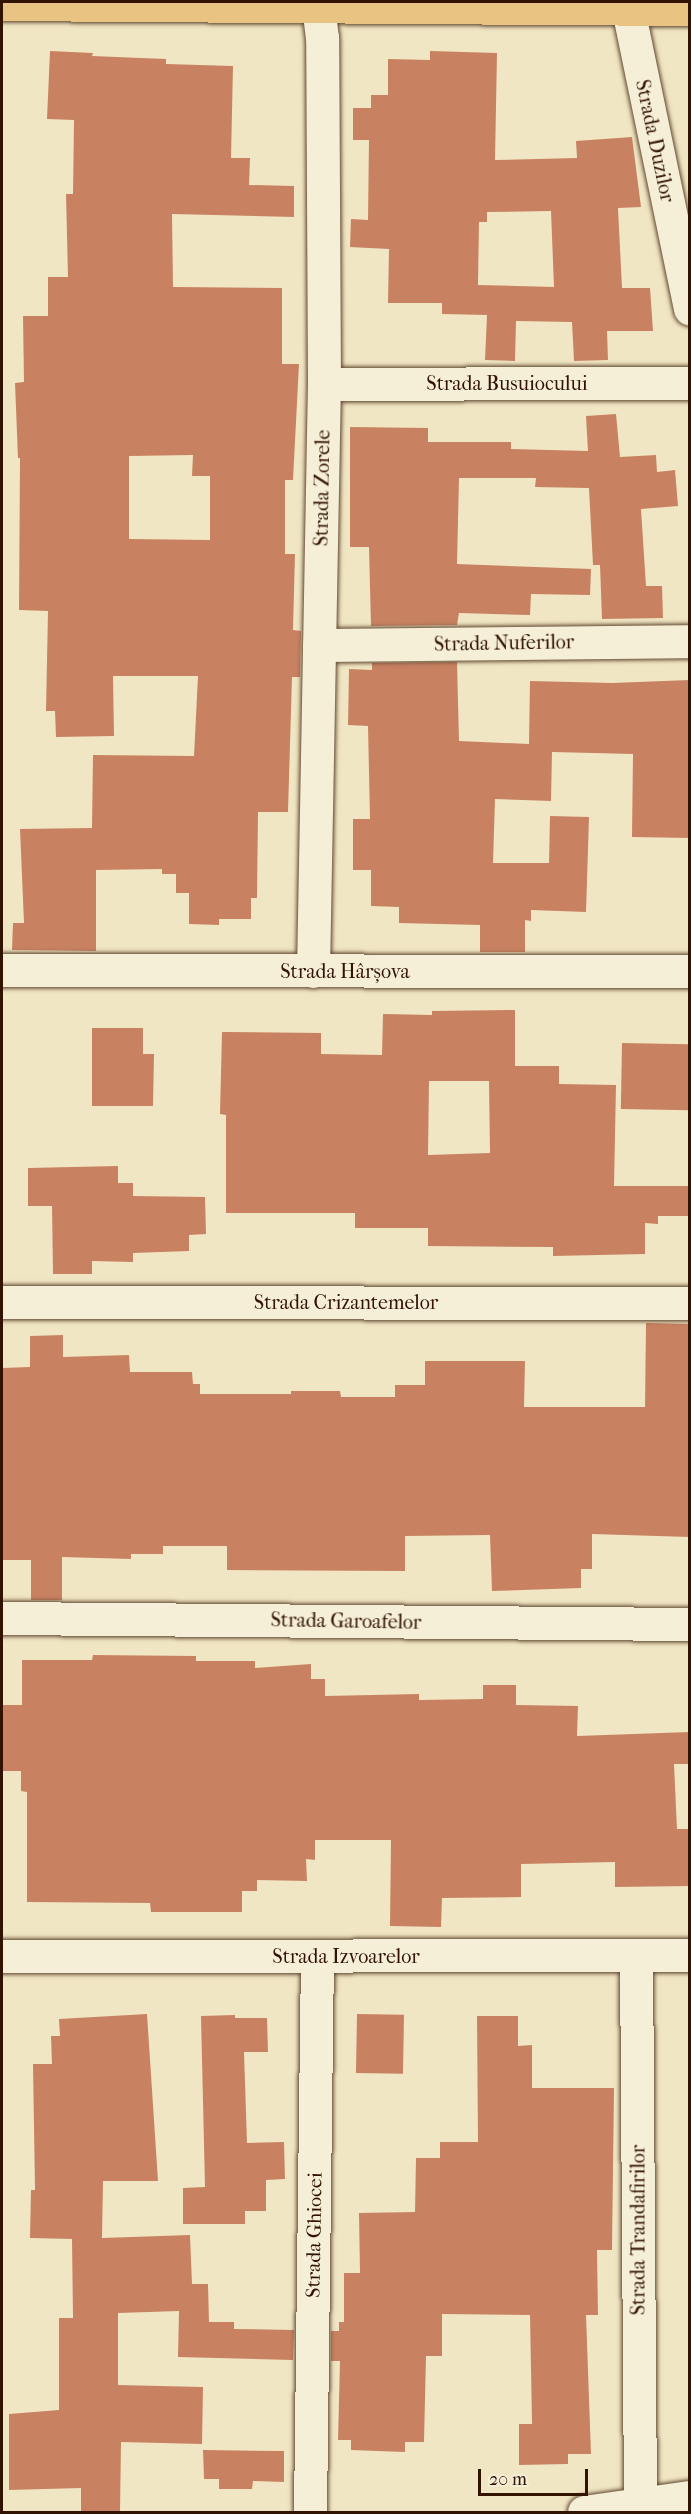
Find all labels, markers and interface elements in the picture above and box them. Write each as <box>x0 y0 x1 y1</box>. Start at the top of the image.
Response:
street label: Strada Duzilor <box>630 77 680 205</box>
street label: Strada Busuiocului <box>426 371 588 395</box>
street label: Strada Zorele <box>309 429 335 547</box>
street label: Strada Nuferilor <box>434 630 574 656</box>
street label: Strada Hârșova <box>280 959 410 983</box>
street label: Strada Crizantemelor <box>254 1290 438 1314</box>
street label: Strada Garoafelor <box>270 1608 422 1634</box>
street label: Strada Izvoarelor <box>272 1944 420 1968</box>
street label: Strada Trandafirilor <box>626 2145 650 2315</box>
street label: Strada Ghiocei <box>301 2172 327 2298</box>
scale bar <box>481 2457 590 2495</box>
text: 20 m <box>489 2469 527 2490</box>

